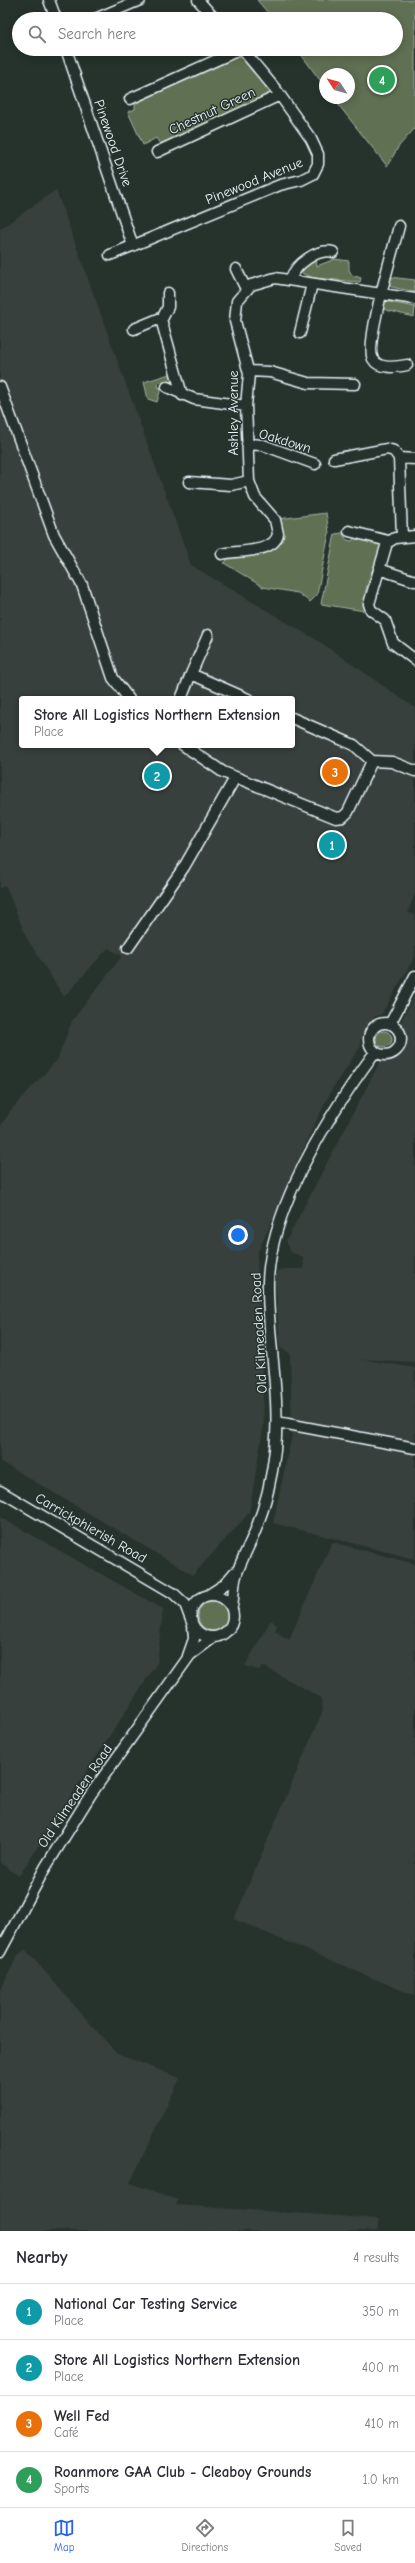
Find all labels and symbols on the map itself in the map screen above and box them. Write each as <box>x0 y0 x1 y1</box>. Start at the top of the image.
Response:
pin: 4 <box>369 65 395 95</box>
north arrow <box>319 68 355 104</box>
street label: Chestnut Green <box>166 84 258 138</box>
street label: Pinewood Drive <box>90 97 136 189</box>
street label: Pinewood Avenue <box>203 154 305 208</box>
street label: Ashley Avenue <box>225 370 242 456</box>
street label: Oakdown <box>257 425 313 457</box>
pin: 3 <box>322 757 348 787</box>
pin: 2 <box>144 761 170 791</box>
pin: 1 <box>319 830 345 860</box>
your location <box>228 1225 248 1245</box>
street label: Old Kilmeaden Road <box>247 1272 271 1394</box>
street label: Carrickphierish Road <box>32 1489 150 1567</box>
street label: Old Kilmeaden Road <box>34 1741 116 1851</box>

